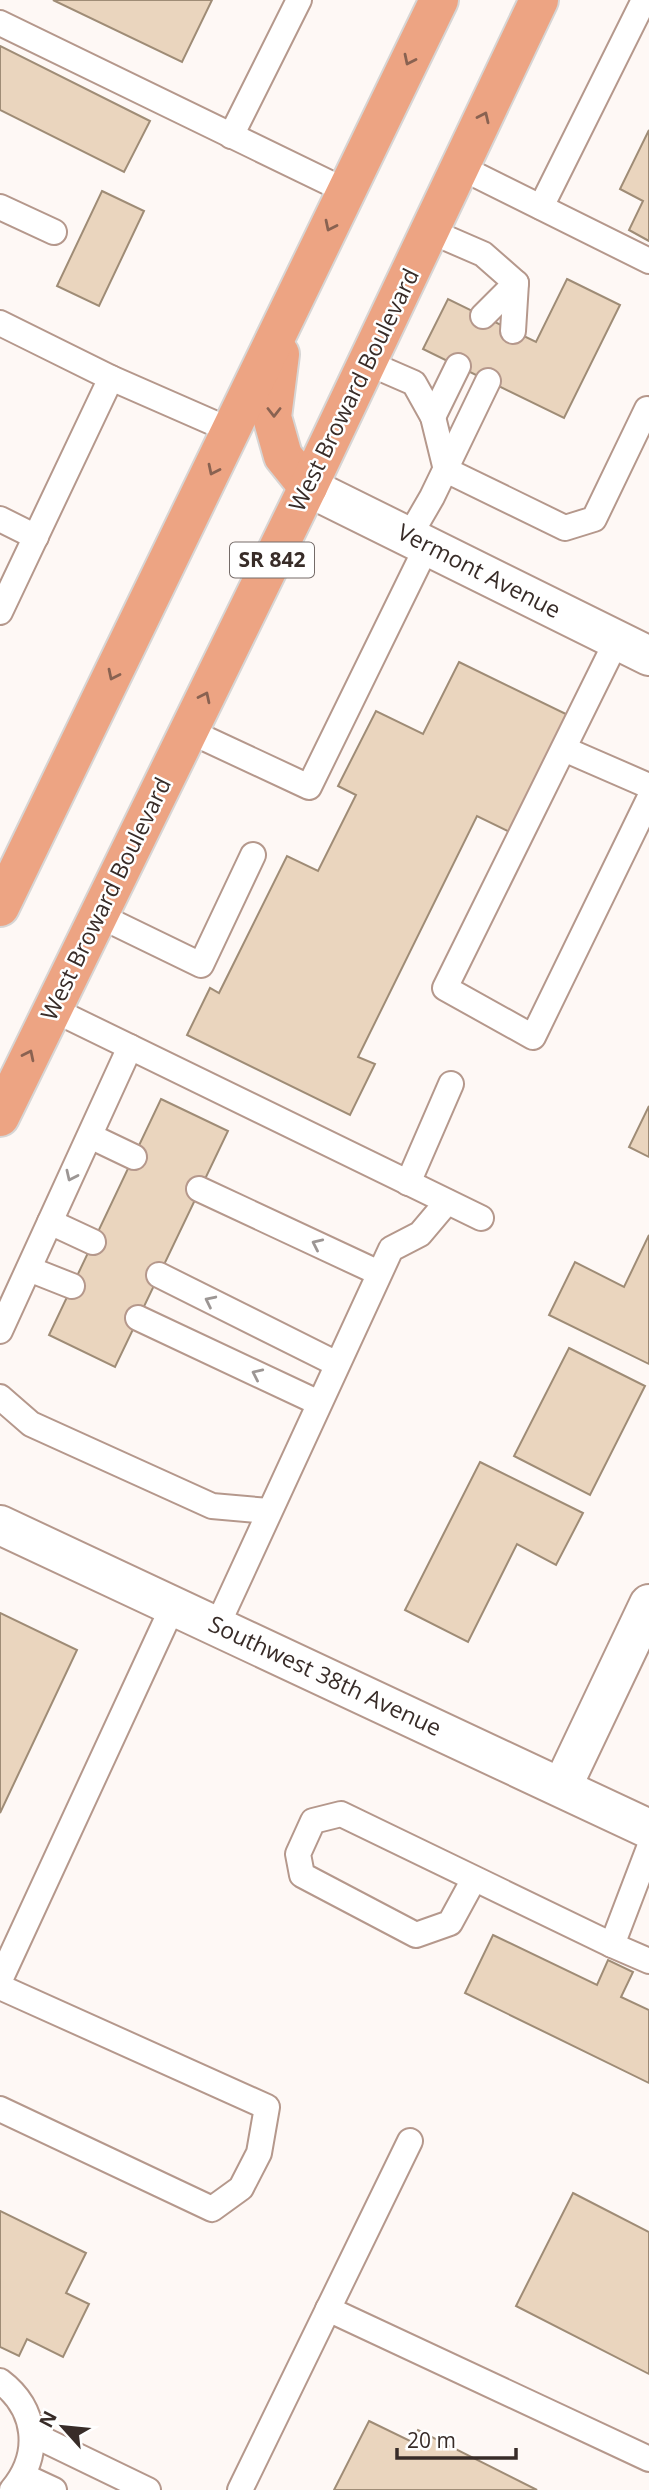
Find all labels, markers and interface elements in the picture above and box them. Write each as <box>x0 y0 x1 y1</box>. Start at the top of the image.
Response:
one-way arrow <box>404 53 418 65</box>
one-way arrow <box>476 111 490 124</box>
one-way arrow <box>324 219 338 231</box>
street label: West Broward Boulevard <box>280 263 426 516</box>
one-way arrow <box>267 407 282 418</box>
one-way arrow <box>207 463 221 475</box>
street label: Vermont Avenue <box>392 515 567 625</box>
road number: SR 842 <box>230 542 314 578</box>
one-way arrow <box>108 668 122 680</box>
one-way arrow <box>197 692 211 704</box>
street label: West Broward Boulevard <box>32 772 178 1025</box>
one-way arrow <box>21 1050 35 1062</box>
one-way arrow <box>65 1169 79 1181</box>
one-way arrow <box>312 1239 324 1253</box>
one-way arrow <box>205 1295 217 1309</box>
one-way arrow <box>252 1368 264 1382</box>
street label: Southwest 38th Avenue <box>204 1607 447 1743</box>
north arrow <box>28 2392 98 2462</box>
text: N <box>33 2406 63 2432</box>
scale bar <box>397 2416 516 2460</box>
text: 20 m <box>407 2426 456 2454</box>

